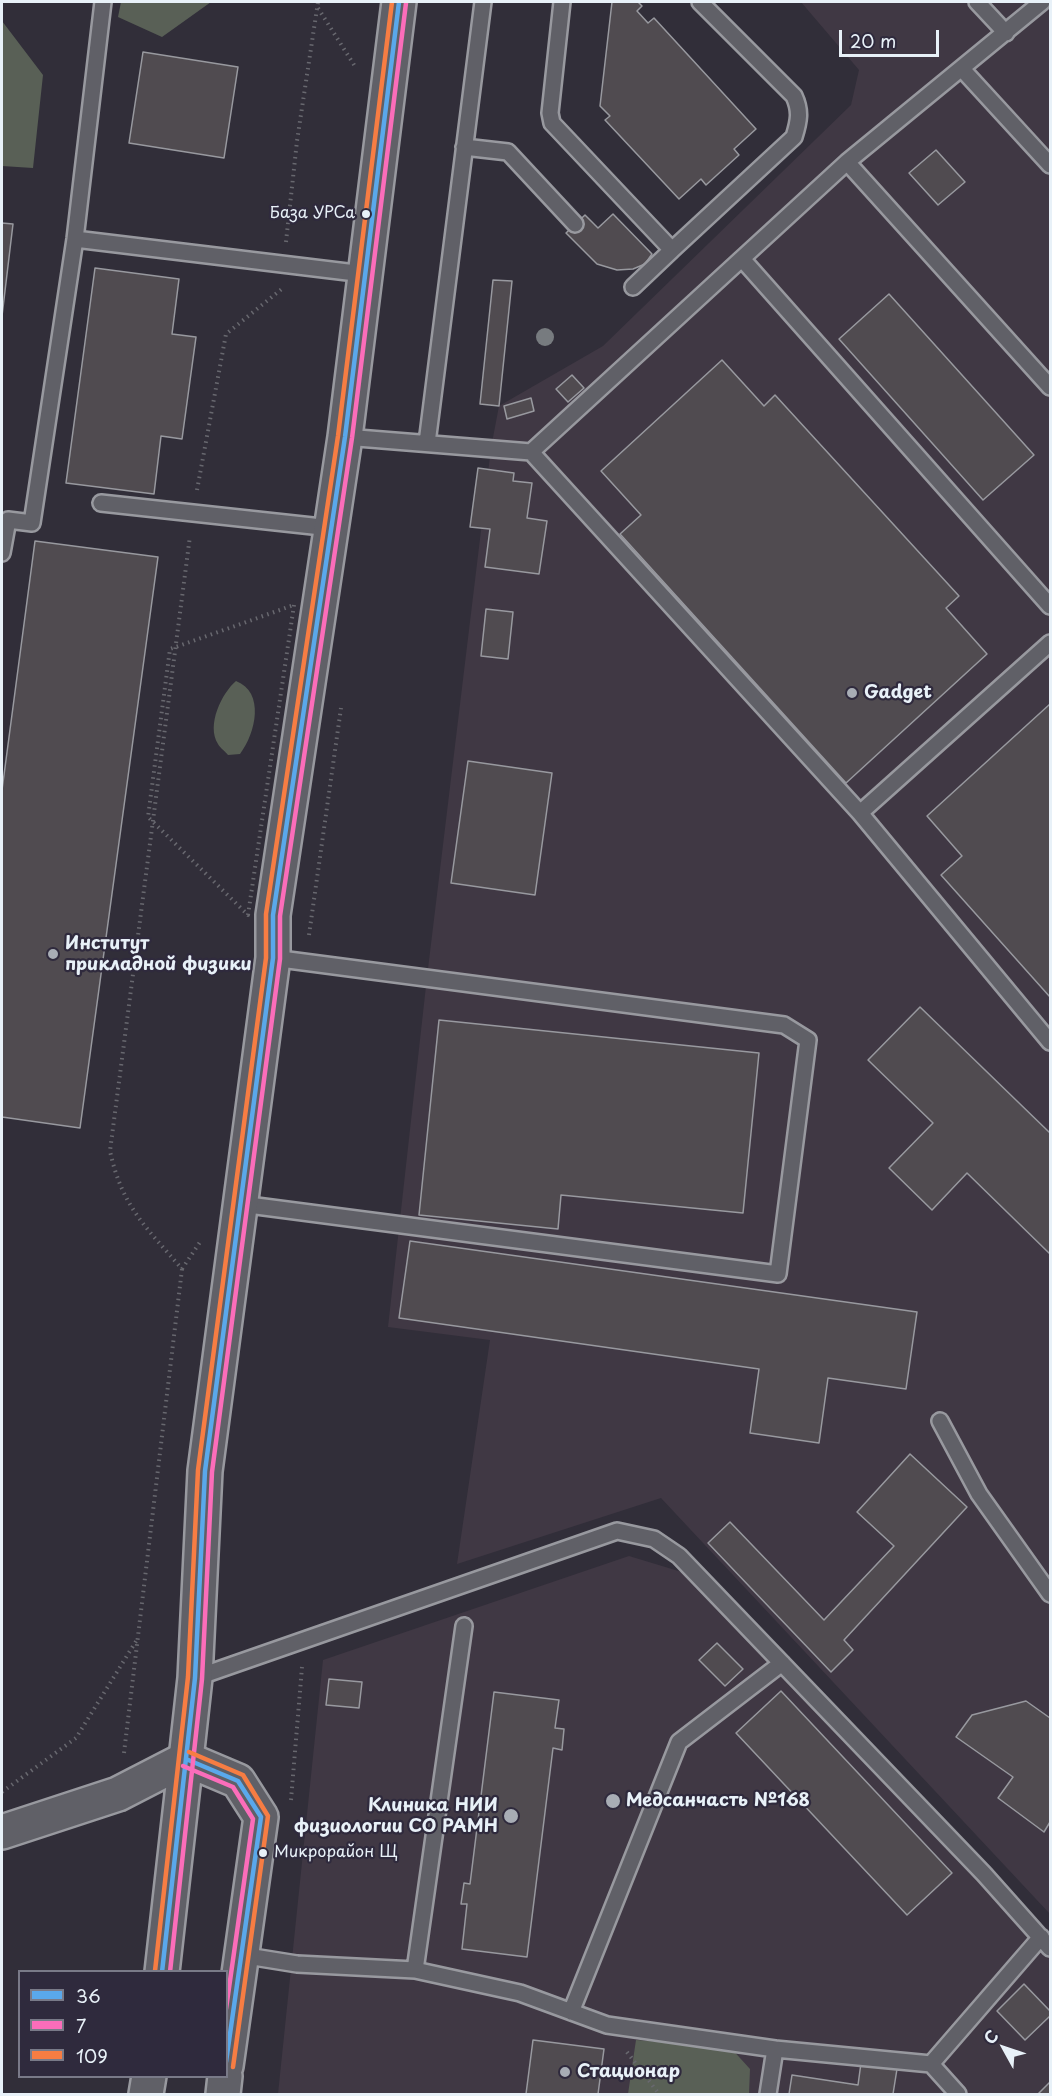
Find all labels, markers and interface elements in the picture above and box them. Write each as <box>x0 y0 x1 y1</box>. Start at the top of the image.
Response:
scale bar <box>842 18 942 56</box>
text: 20 m <box>850 27 896 54</box>
place label: База УРСа <box>270 204 355 224</box>
marker: База УРСа <box>360 208 372 220</box>
place label: Gadget <box>864 682 932 704</box>
marker: Gadget <box>845 686 859 700</box>
place label: Институт прикладной физики <box>65 933 252 976</box>
marker: Институт прикладной физики <box>46 947 60 961</box>
place label: Медсанчасть №168 <box>626 1790 810 1812</box>
marker: Медсанчасть №168 <box>604 1792 622 1810</box>
place label: Клиника НИИ физиологии СО РАМН <box>294 1795 498 1838</box>
marker: Клиника НИИ физиологии СО РАМН <box>502 1807 520 1825</box>
place label: Микрорайон Щ <box>274 1843 398 1863</box>
marker: Микрорайон Щ <box>257 1847 269 1859</box>
legend <box>18 1970 228 2078</box>
text: 36 <box>76 1982 101 2009</box>
text: 7 <box>76 2012 86 2039</box>
north arrow <box>974 2018 1034 2078</box>
text: С <box>977 2024 1003 2049</box>
text: 109 <box>76 2042 108 2069</box>
place label: Стационар <box>577 2061 680 2083</box>
marker: Стационар <box>558 2065 572 2079</box>

